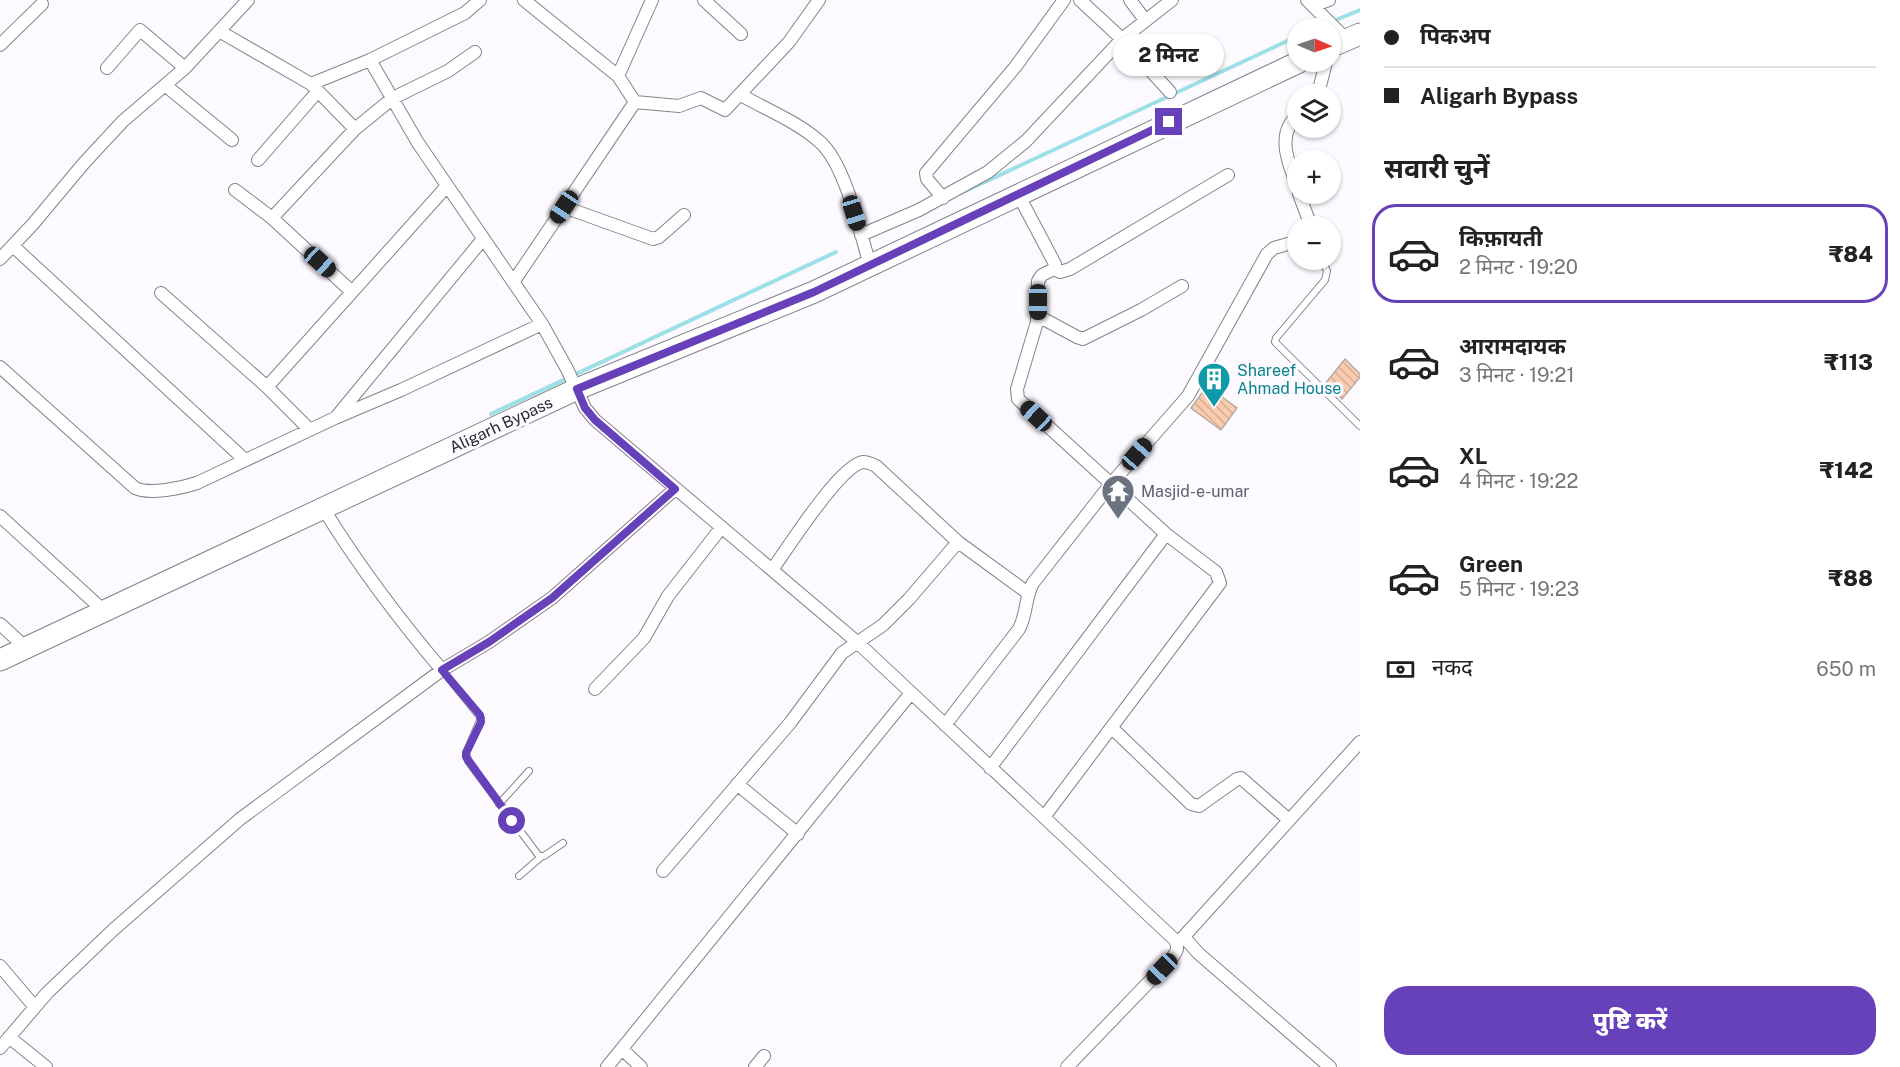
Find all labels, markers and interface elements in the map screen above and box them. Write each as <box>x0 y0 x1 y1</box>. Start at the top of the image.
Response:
north arrow <box>1287 18 1341 72</box>
map controls <box>1287 18 1341 270</box>
text: पिकअप <box>1420 23 1491 49</box>
callout: 2 मिनट <box>1114 35 1224 77</box>
text: 2 मिनट <box>1138 43 1199 67</box>
text: Aligarh Bypass <box>1420 83 1578 109</box>
button: layers <box>1287 84 1341 138</box>
route end <box>1155 108 1182 135</box>
button: + <box>1287 150 1341 204</box>
text: सवारी चुनें <box>1384 152 1489 184</box>
car <box>546 187 582 227</box>
car <box>840 193 868 233</box>
button: − <box>1287 216 1341 270</box>
text: किफ़ायती <box>1459 225 1543 251</box>
icon: car <box>1387 227 1441 281</box>
text: ₹84 <box>1829 241 1873 267</box>
car <box>301 243 339 281</box>
text: 2 मिनट · 19:20 <box>1459 255 1578 279</box>
car <box>1029 284 1047 320</box>
text: आरामदायक <box>1459 333 1566 359</box>
icon: car <box>1387 335 1441 389</box>
text: ₹113 <box>1824 349 1873 375</box>
building icon: Shareef Ahmad House <box>1196 361 1232 408</box>
place label: Shareef Ahmad House <box>1237 361 1341 398</box>
text: 3 मिनट · 19:21 <box>1459 363 1575 387</box>
street label: Aligarh Bypass <box>446 393 556 457</box>
car <box>1017 397 1055 435</box>
car <box>1118 435 1156 473</box>
icon: car <box>1387 443 1441 497</box>
text: XL <box>1459 443 1487 469</box>
text: ₹142 <box>1820 457 1873 483</box>
text: 4 मिनट · 19:22 <box>1459 469 1578 493</box>
temple icon: Masjid-e-umar <box>1100 473 1136 520</box>
place label: Masjid-e-umar <box>1141 482 1250 501</box>
icon: car <box>1387 551 1441 605</box>
text: Green <box>1459 551 1523 577</box>
text: ₹88 <box>1828 565 1873 591</box>
text: 5 मिनट · 19:23 <box>1459 577 1579 601</box>
icon: cash <box>1384 653 1417 686</box>
text: नकद <box>1432 654 1473 680</box>
text: 650 m <box>1816 657 1876 681</box>
route start <box>498 807 525 834</box>
car <box>1143 950 1181 988</box>
button: पुष्टि करें <box>1384 986 1876 1055</box>

